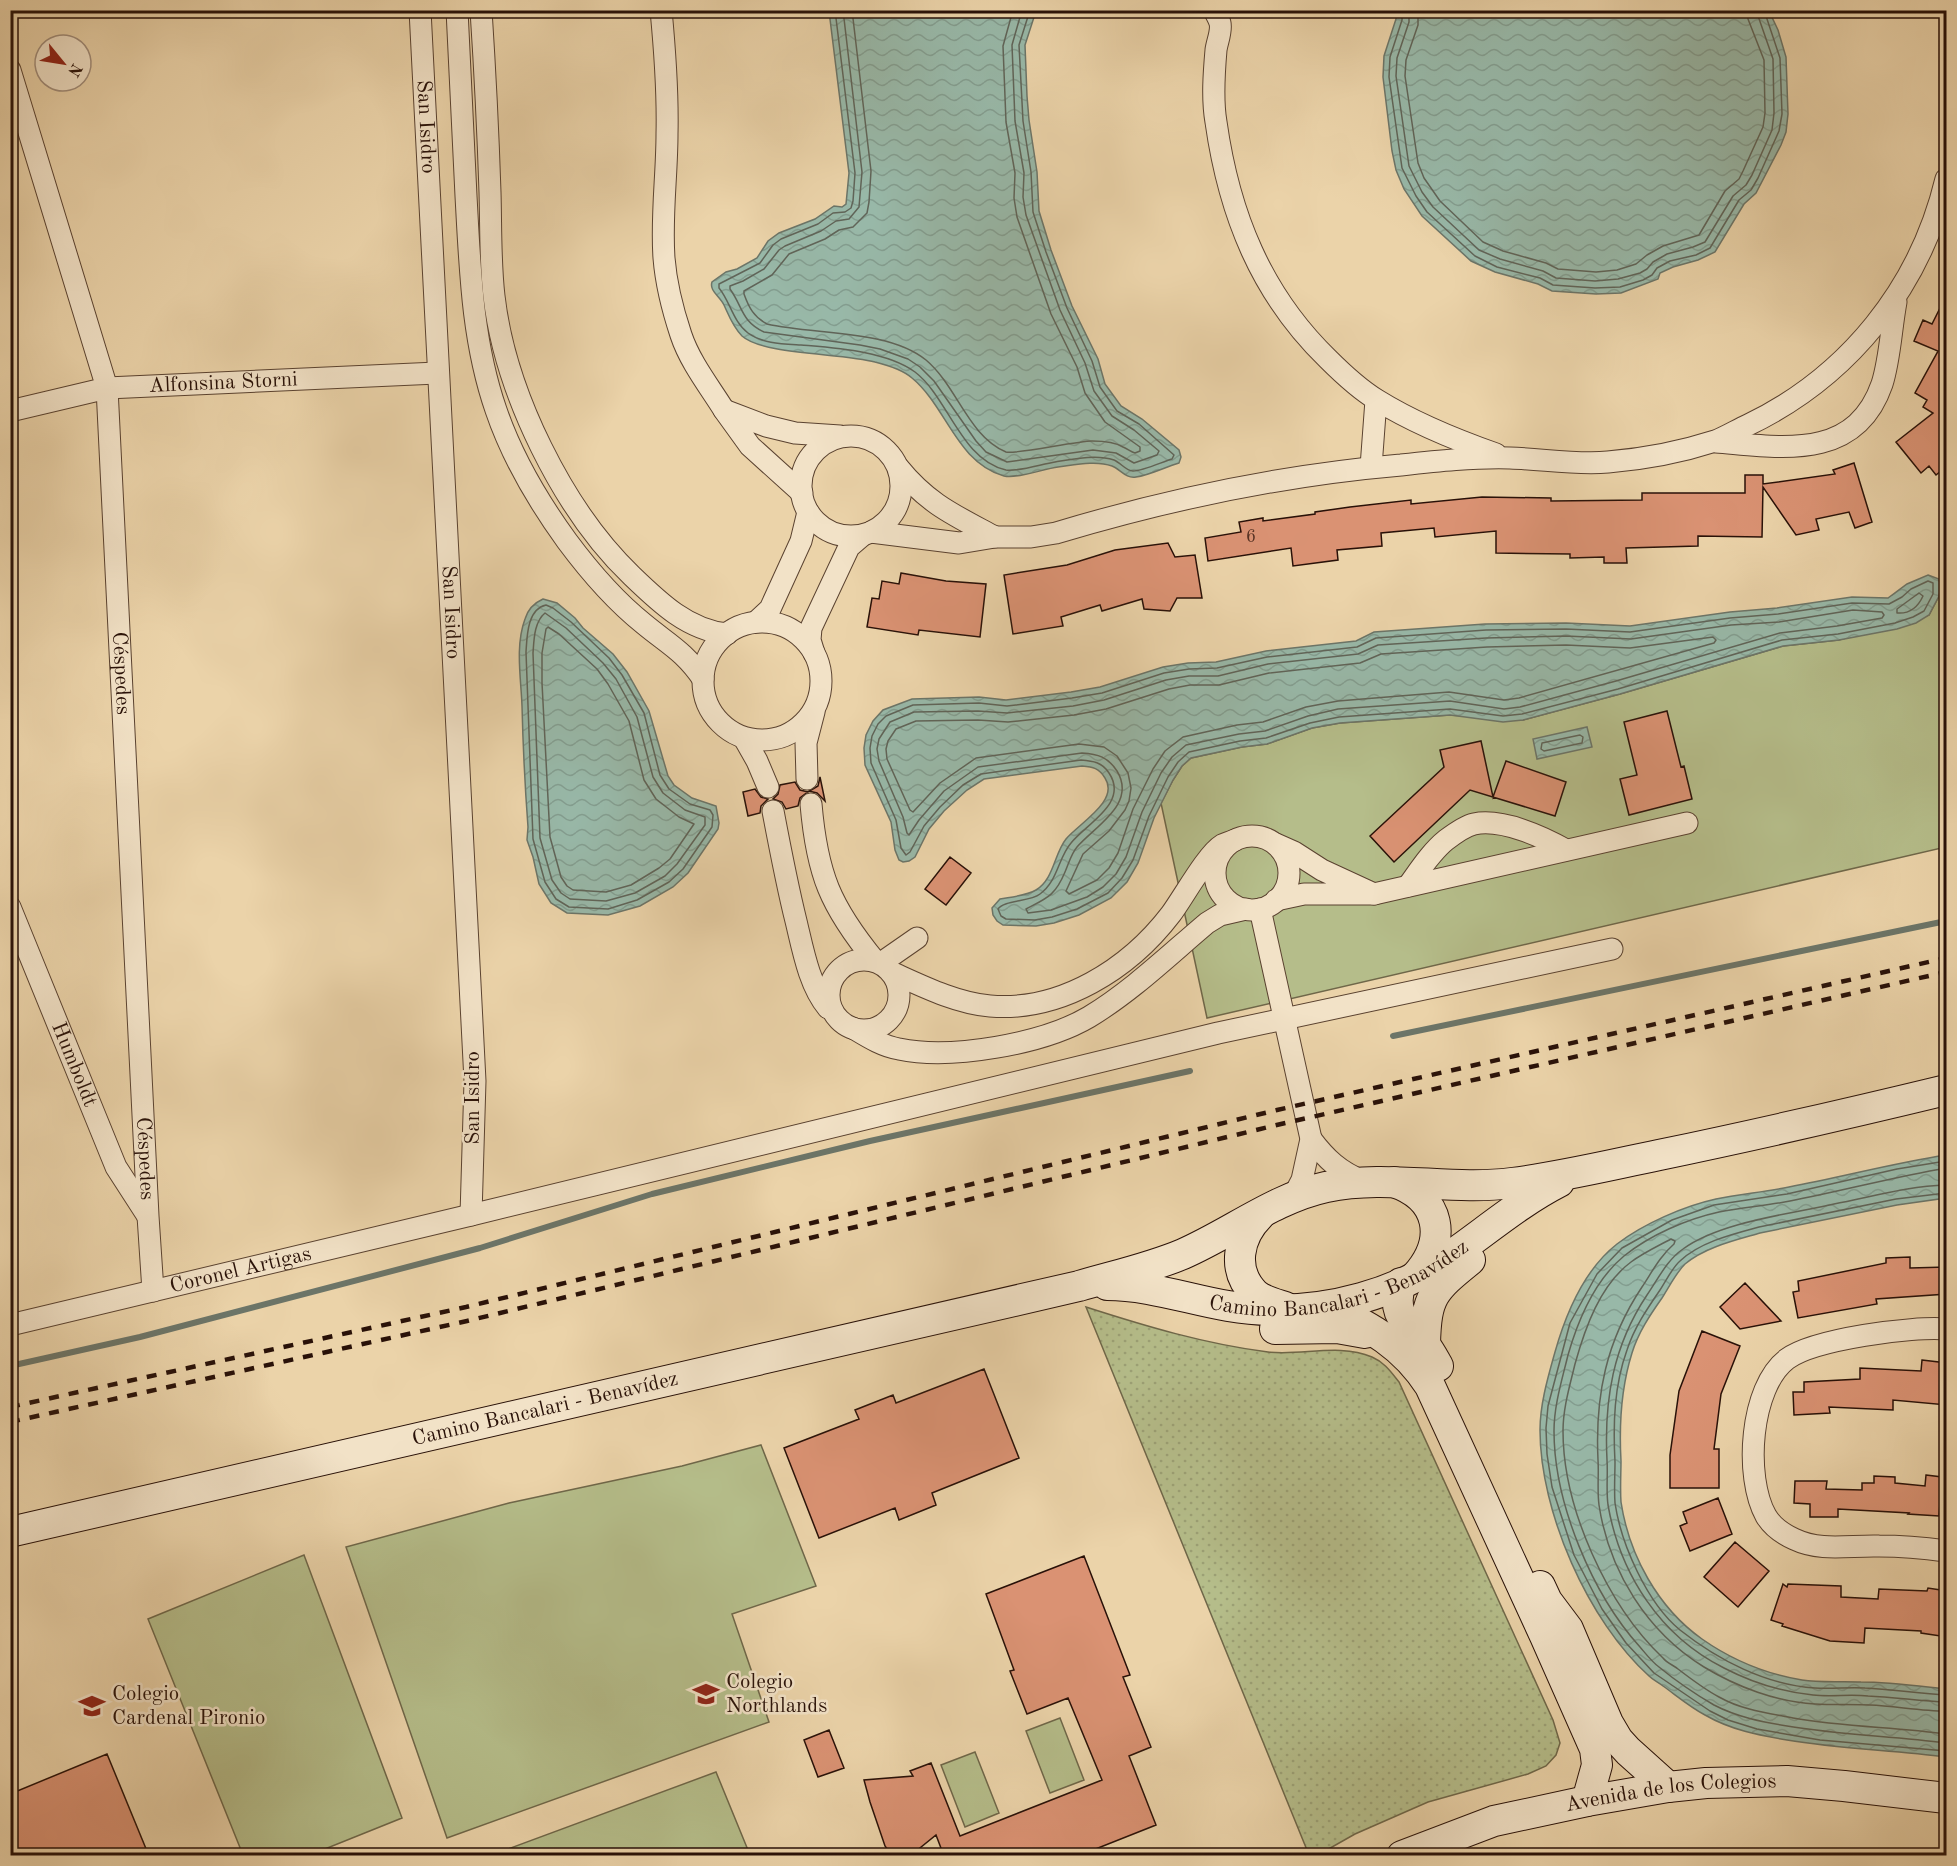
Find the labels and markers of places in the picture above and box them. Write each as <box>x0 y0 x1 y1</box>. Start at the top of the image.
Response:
place label: Colegio Northlands <box>726 1672 827 1717</box>
school or university icon: Colegio Northlands <box>691 1679 721 1709</box>
place label: Colegio Cardenal Pironio <box>112 1684 265 1729</box>
school or university icon: Colegio Cardenal Pironio <box>77 1691 107 1721</box>

